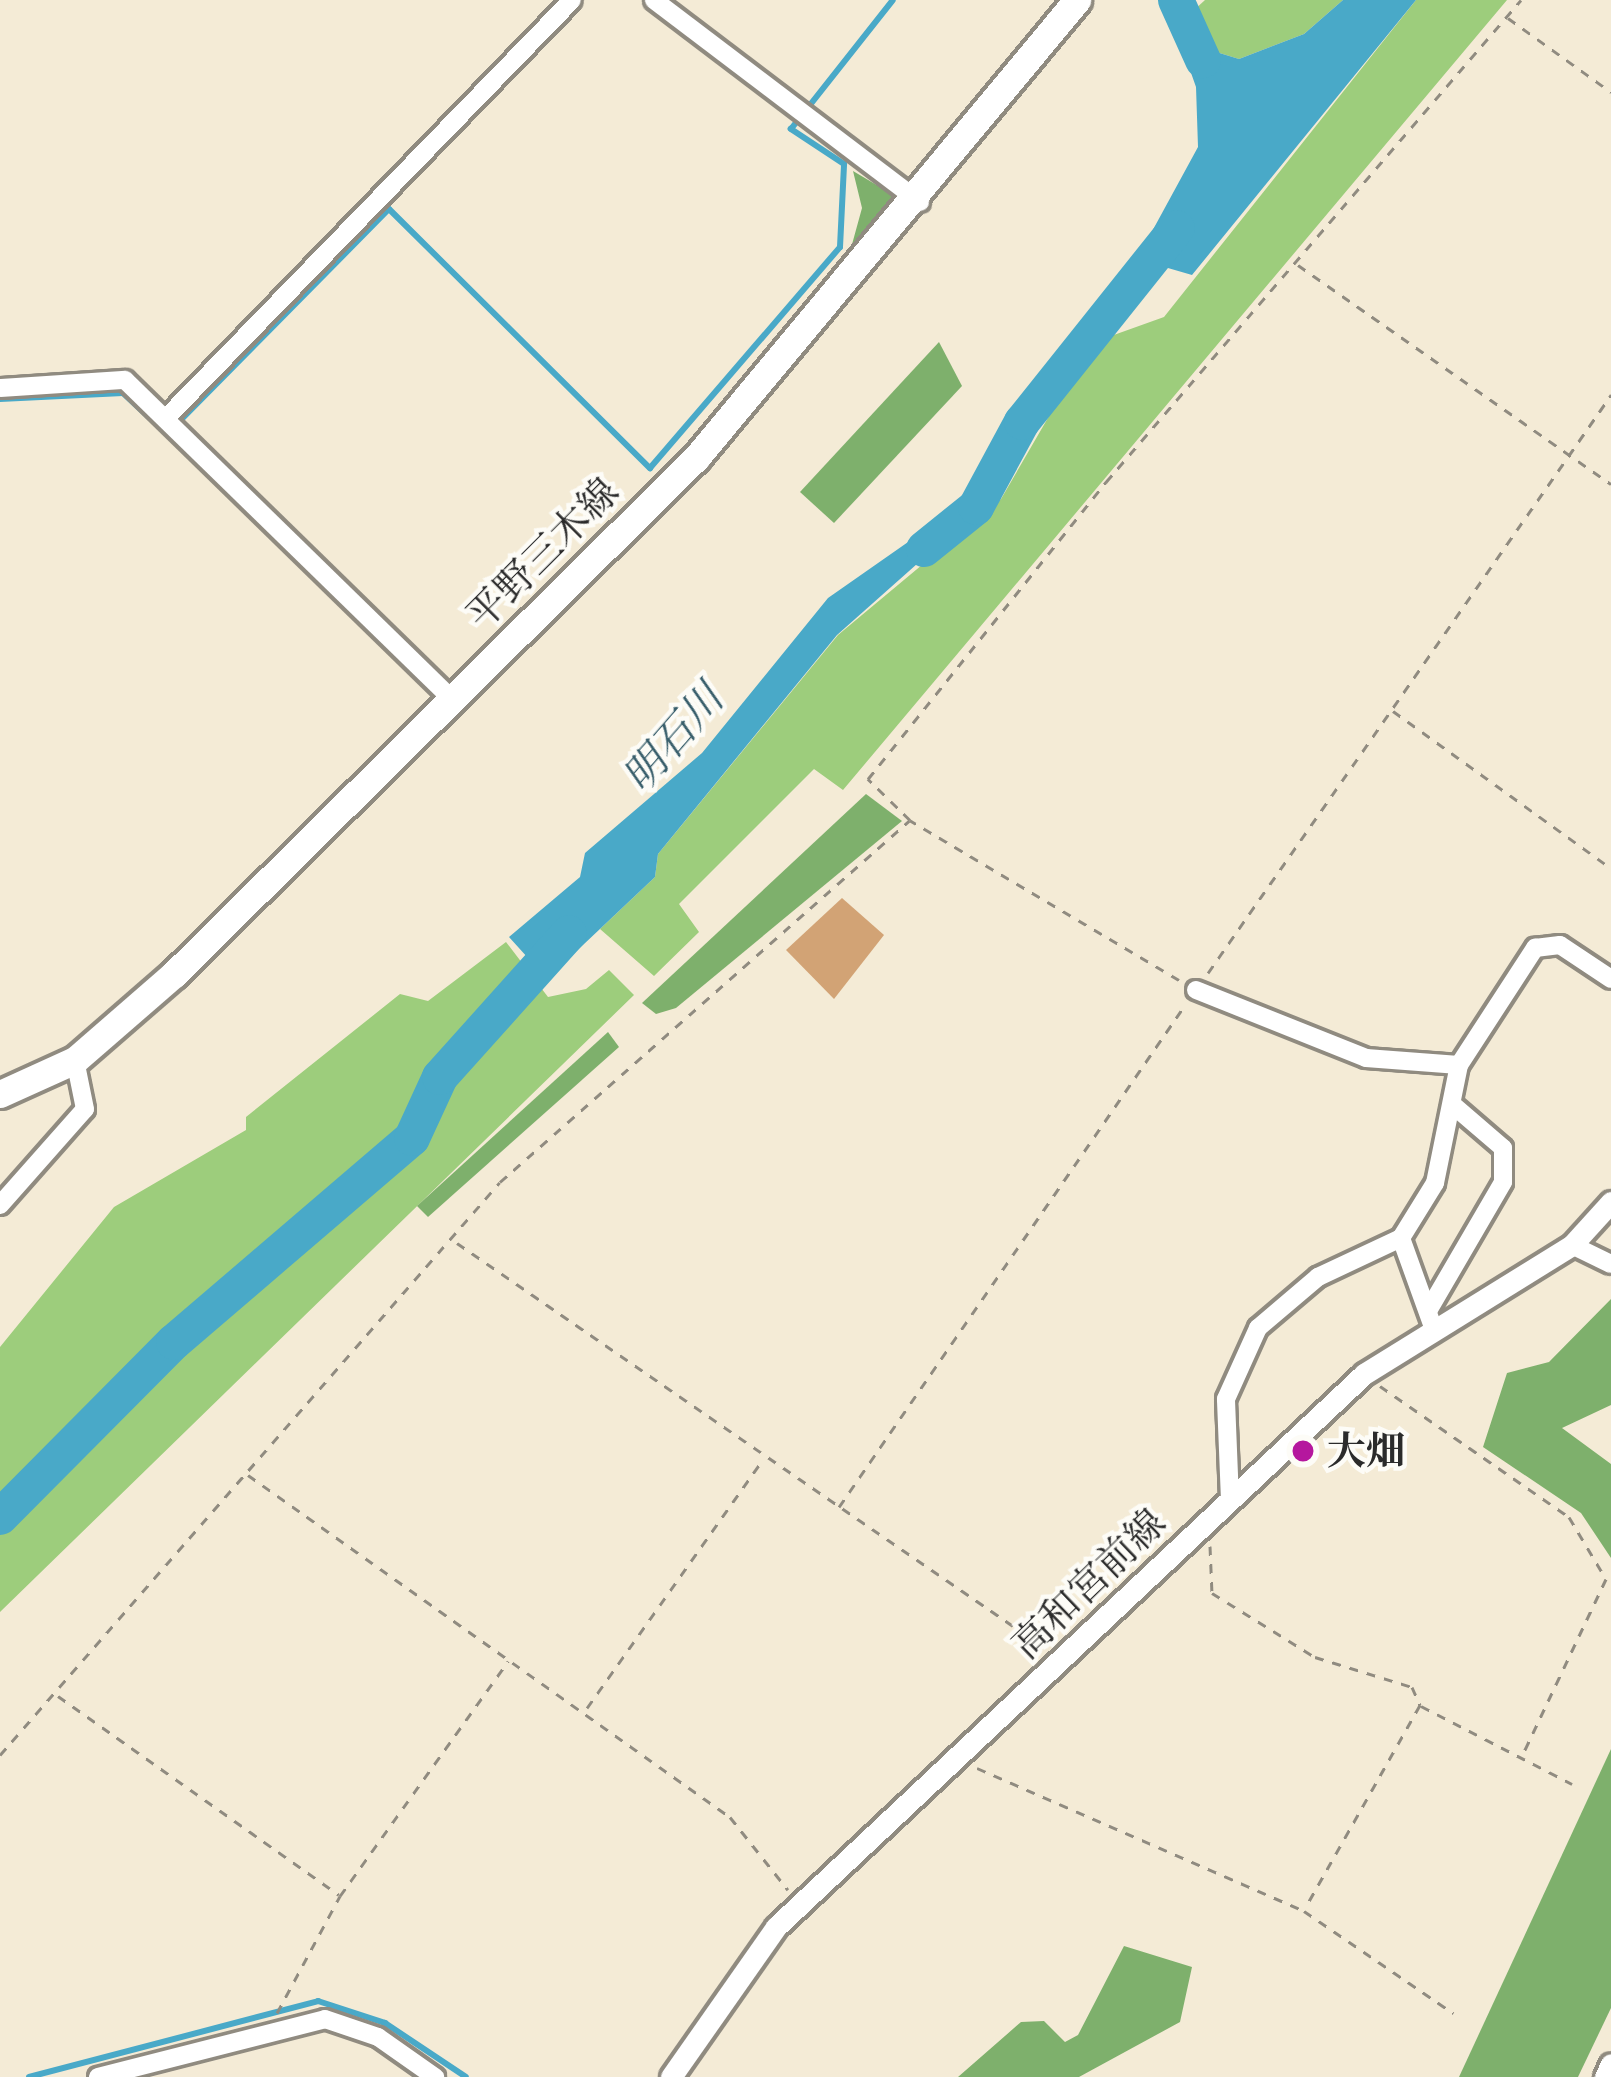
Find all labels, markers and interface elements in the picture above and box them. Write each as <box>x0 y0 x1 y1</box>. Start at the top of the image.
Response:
street label: 平野三木線 <box>458 469 628 639</box>
water label: 明石川 <box>614 675 734 803</box>
place label: 大畑 <box>1327 1428 1405 1474</box>
marker: 大畑 <box>1290 1438 1316 1464</box>
street label: 高和宮前線 <box>1003 1499 1175 1669</box>

